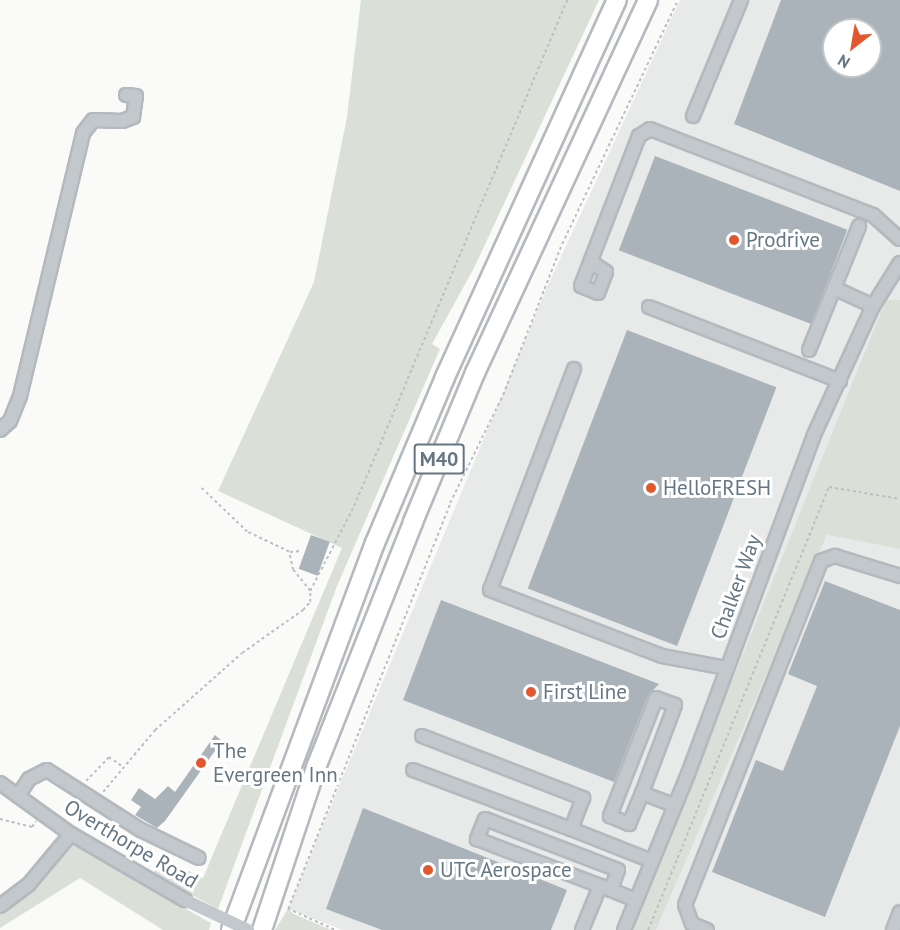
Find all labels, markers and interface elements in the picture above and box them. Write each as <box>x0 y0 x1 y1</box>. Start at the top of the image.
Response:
north arrow <box>822 18 882 78</box>
text: N <box>834 50 853 73</box>
place label: Prodrive <box>746 227 820 253</box>
marker: Prodrive <box>727 233 741 247</box>
road number: M40 <box>414 442 464 476</box>
place label: HelloFRESH <box>663 475 771 501</box>
marker: HelloFRESH <box>644 481 658 495</box>
street label: Chalker Way <box>705 531 767 643</box>
place label: First Line <box>543 679 627 705</box>
marker: First Line <box>524 685 538 699</box>
place label: The Evergreen Inn <box>213 738 338 788</box>
marker: The Evergreen Inn <box>194 756 208 770</box>
street label: Overthorpe Road <box>60 794 202 894</box>
place label: UTC Aerospace <box>440 857 573 883</box>
marker: UTC Aerospace <box>421 863 435 877</box>

